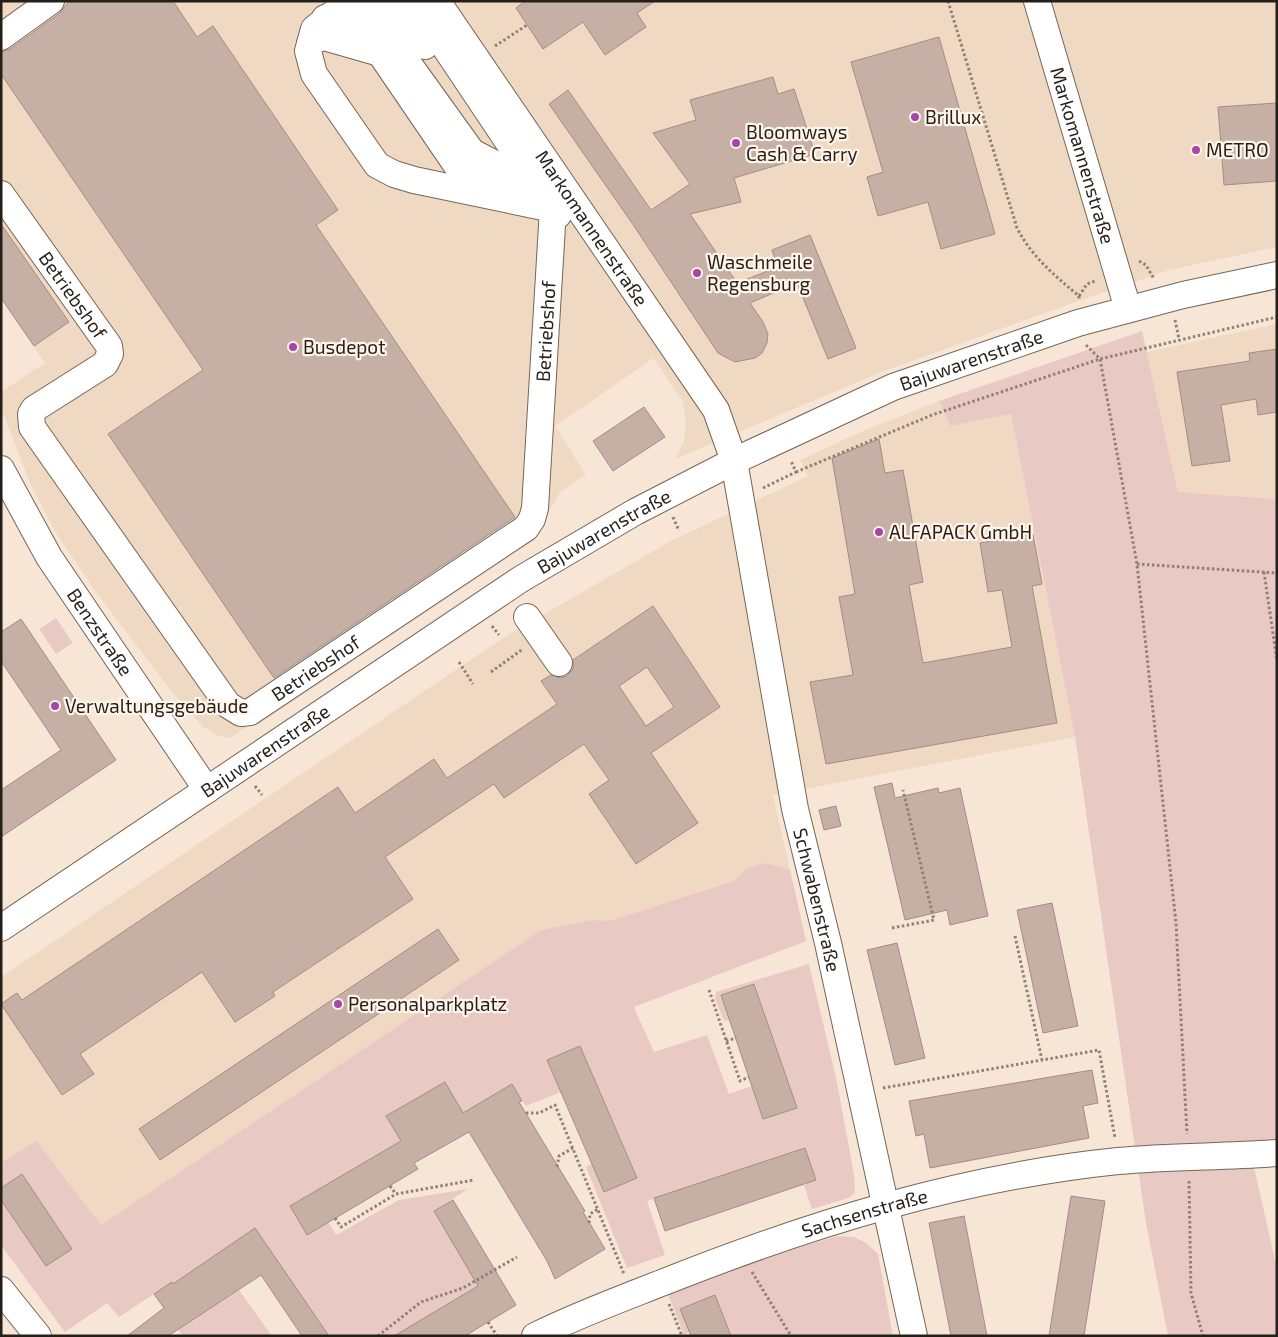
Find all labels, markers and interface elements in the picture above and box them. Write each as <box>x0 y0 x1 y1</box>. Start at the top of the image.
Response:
street label: Markomannenstraße <box>1046 64 1120 246</box>
place label: Brillux <box>925 105 981 128</box>
marker: Brillux <box>909 111 921 123</box>
place label: Bloomways Cash & Carry <box>746 120 858 165</box>
marker: Bloomways Cash & Carry <box>730 137 742 149</box>
place label: METRO <box>1206 138 1269 161</box>
marker: METRO <box>1190 144 1202 156</box>
street label: Markomannenstraße <box>531 146 654 310</box>
street label: Betriebshof <box>35 247 112 343</box>
place label: Waschmeile Regensburg <box>707 250 813 295</box>
marker: Waschmeile Regensburg <box>691 267 703 279</box>
street label: Betriebshof <box>531 279 560 383</box>
street label: Bajuwarenstraße <box>896 324 1046 395</box>
place label: Busdepot <box>303 335 385 358</box>
marker: Busdepot <box>287 341 299 353</box>
street label: Bajuwarenstraße <box>533 484 674 578</box>
place label: ALFAPACK GmbH <box>889 520 1032 543</box>
marker: ALFAPACK GmbH <box>873 526 885 538</box>
street label: Benzstraße <box>63 584 138 680</box>
street label: Betriebshof <box>267 630 365 705</box>
place label: Verwaltungsgebäude <box>65 694 248 717</box>
street label: Bajuwarenstraße <box>196 699 334 802</box>
marker: Verwaltungsgebäude <box>49 700 61 712</box>
street label: Schwabenstraße <box>789 825 846 974</box>
place label: Personalparkplatz <box>348 992 507 1015</box>
marker: Personalparkplatz <box>332 998 344 1010</box>
street label: Sachsenstraße <box>798 1183 930 1242</box>

